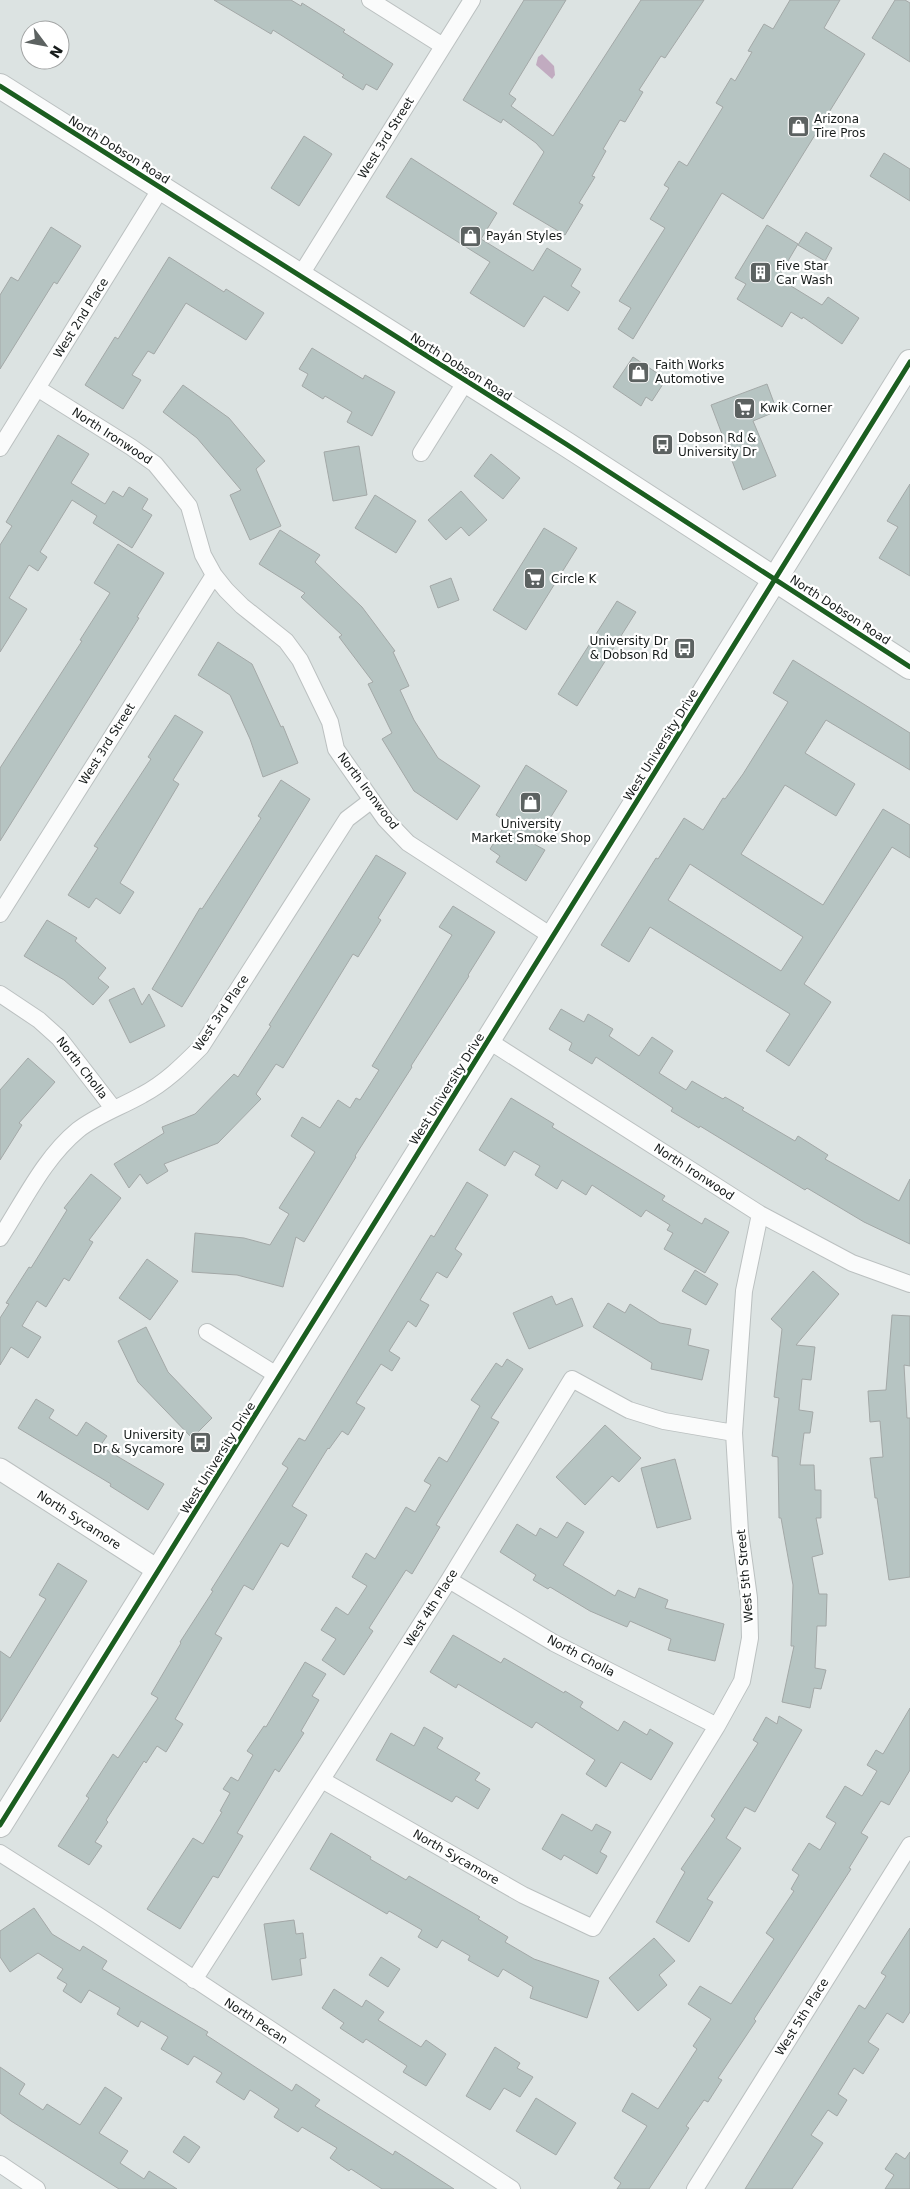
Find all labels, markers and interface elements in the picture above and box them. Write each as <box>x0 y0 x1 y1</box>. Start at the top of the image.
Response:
north arrow <box>20 20 70 70</box>
text: N <box>46 43 66 61</box>
street label: West 3rd Street <box>355 94 417 181</box>
place label: Arizona Tire Pros <box>813 112 865 140</box>
street label: North Dobson Road <box>66 113 172 187</box>
shop icon: Arizona Tire Pros <box>786 114 810 138</box>
shop icon: Payán Styles <box>458 224 482 248</box>
place label: Payán Styles <box>486 229 562 243</box>
place label: Five Star Car Wash <box>776 259 833 287</box>
building icon: Five Star Car Wash <box>748 261 772 285</box>
street label: West 2nd Place <box>51 275 111 361</box>
street label: North Dobson Road <box>408 330 514 404</box>
place label: Faith Works Automotive <box>655 358 724 386</box>
shop icon: Faith Works Automotive <box>627 360 651 384</box>
supermarket icon: Kwik Corner <box>732 396 756 420</box>
place label: Kwik Corner <box>760 401 832 415</box>
street label: North Ironwood <box>69 405 155 467</box>
place label: Dobson Rd & University Dr <box>678 431 757 459</box>
bus stop icon: Dobson Rd & University Dr <box>650 433 674 457</box>
supermarket icon: Circle K <box>523 567 547 591</box>
place label: Circle K <box>551 572 598 586</box>
street label: North Dobson Road <box>787 572 893 648</box>
place label: University Dr & Dobson Rd <box>589 634 668 662</box>
bus stop icon: University Dr & Dobson Rd <box>672 636 696 660</box>
street label: West University Drive <box>621 686 701 804</box>
street label: West 3rd Street <box>76 700 138 787</box>
street label: North Ironwood <box>335 750 401 832</box>
shop icon: University Market Smoke Shop <box>519 791 543 815</box>
place label: University Market Smoke Shop <box>471 817 591 845</box>
street label: West 3rd Place <box>190 972 252 1054</box>
street label: West University Drive <box>407 1030 487 1148</box>
street label: North Cholla <box>53 1034 111 1102</box>
street label: North Ironwood <box>651 1141 737 1203</box>
street label: West University Drive <box>178 1399 258 1517</box>
place label: University Dr & Sycamore <box>93 1428 184 1456</box>
bus stop icon: University Dr & Sycamore <box>188 1430 212 1454</box>
street label: North Sycamore <box>34 1488 124 1552</box>
street label: West 5th Street <box>734 1529 756 1623</box>
street label: West 4th Place <box>401 1567 461 1649</box>
street label: North Cholla <box>545 1632 617 1680</box>
street label: North Sycamore <box>410 1827 502 1887</box>
street label: West 5th Place <box>772 1976 832 2058</box>
street label: North Pecan <box>222 1995 290 2047</box>

